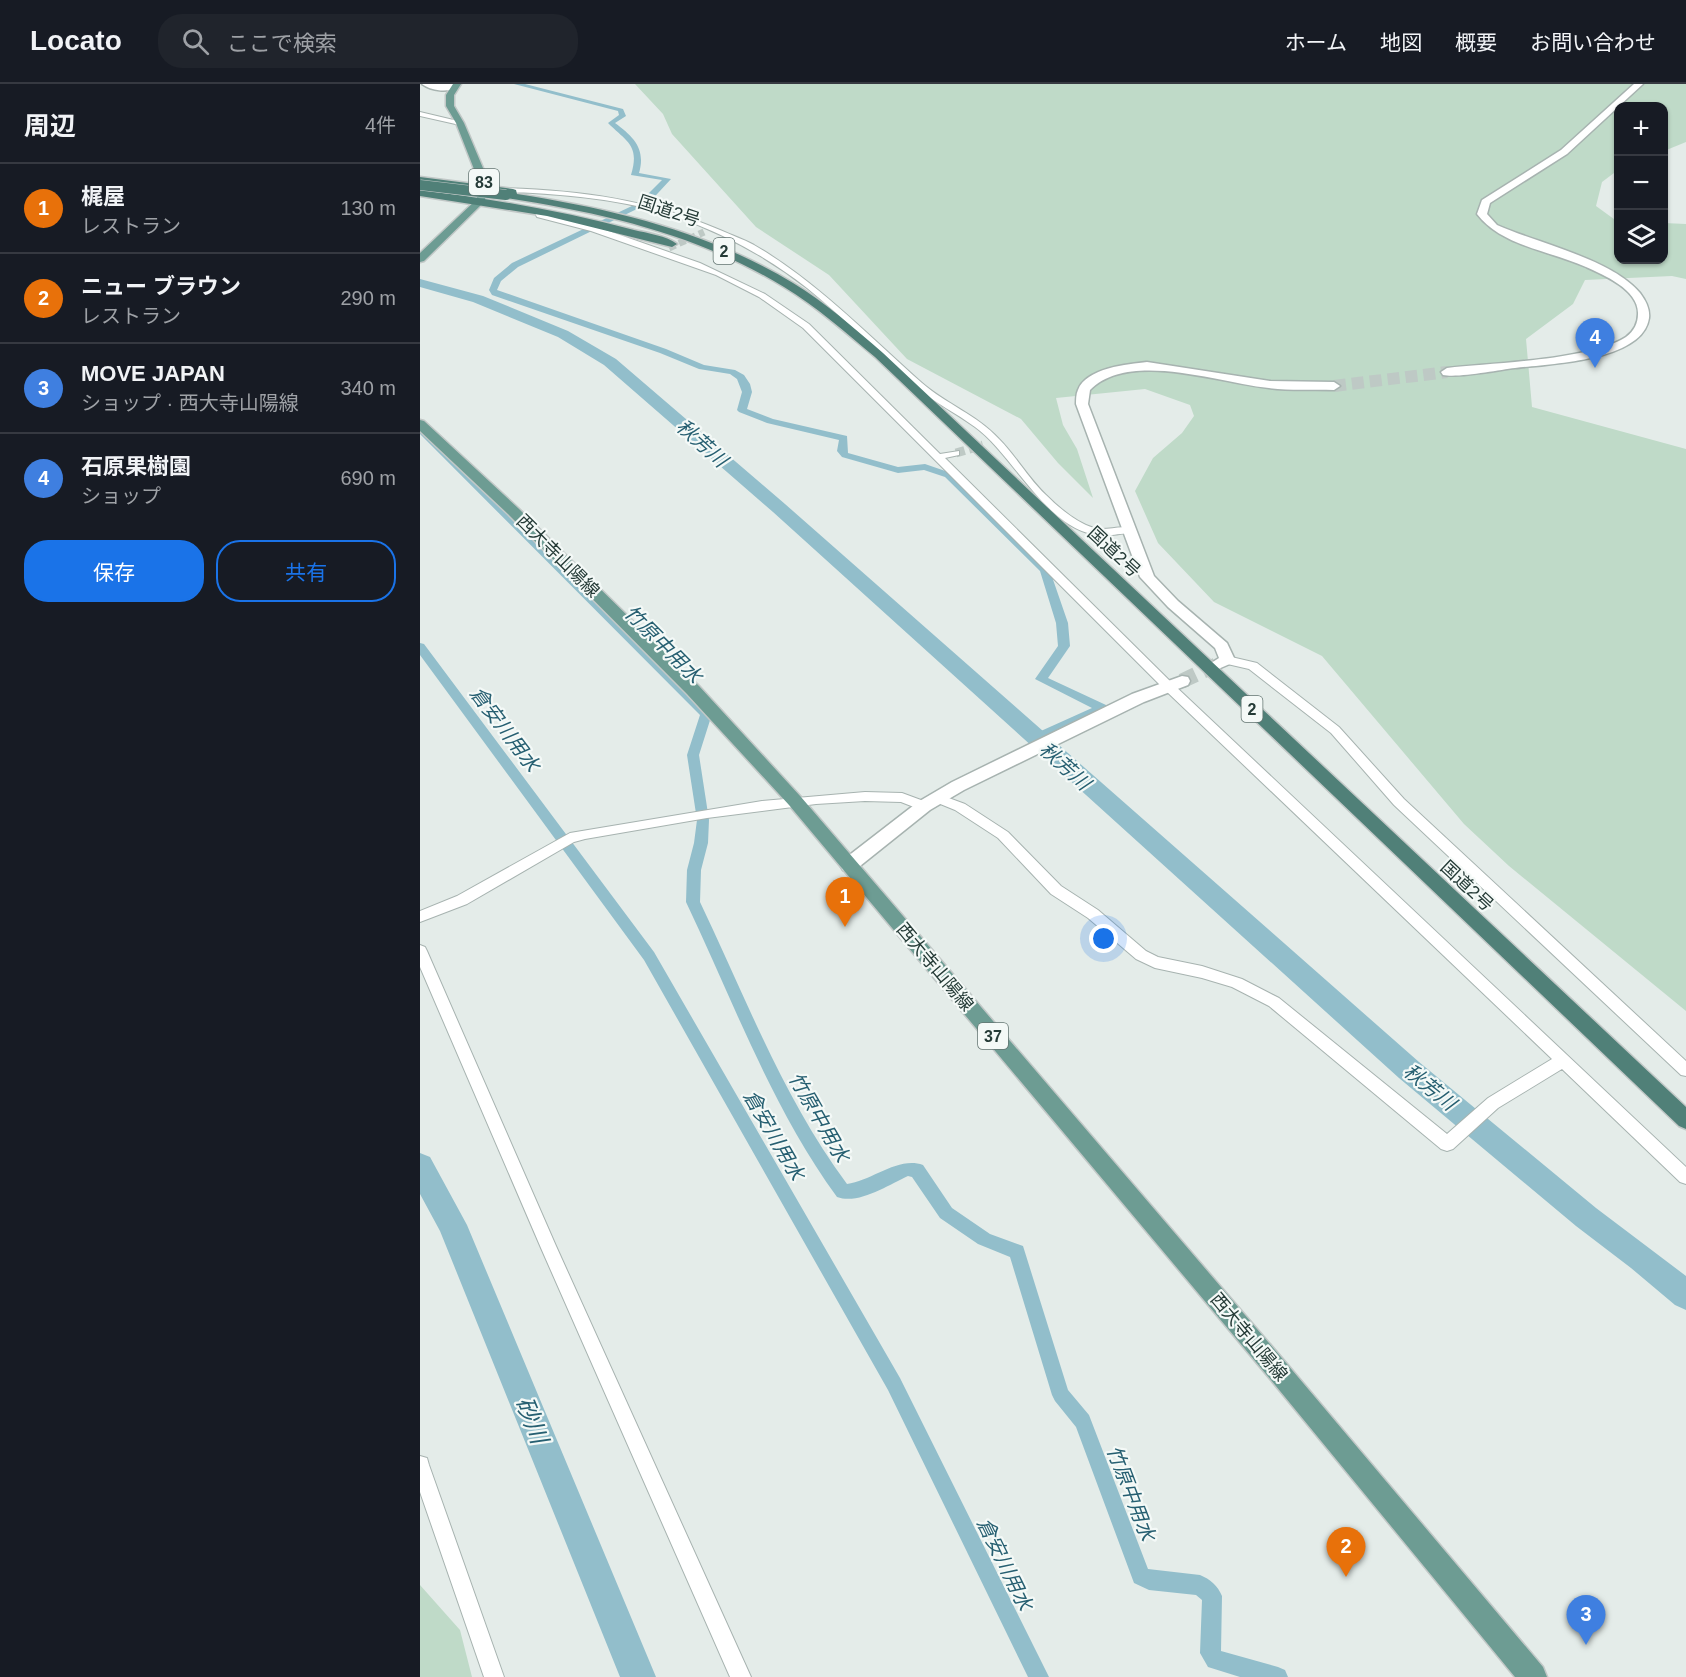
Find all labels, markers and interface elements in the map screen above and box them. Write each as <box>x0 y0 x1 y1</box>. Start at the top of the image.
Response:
search box <box>158 14 578 68</box>
text: Locato <box>30 25 122 56</box>
icon: search <box>179 25 212 58</box>
text: ここで検索 <box>227 31 337 56</box>
text: ホーム <box>1285 31 1347 54</box>
text: 地図 <box>1380 31 1422 54</box>
text: 概要 <box>1455 31 1497 54</box>
text: お問い合わせ <box>1530 31 1656 54</box>
map controls <box>1614 102 1668 264</box>
button: + <box>1614 102 1668 156</box>
text: 周辺 <box>24 111 76 141</box>
text: 4件 <box>365 114 396 136</box>
button: − <box>1614 156 1668 210</box>
road number: 83 <box>469 169 499 195</box>
text: 梶屋 <box>81 184 125 209</box>
street label: 国道2号 <box>635 192 703 230</box>
text: 1 <box>38 197 49 219</box>
text: 130 m <box>340 197 396 219</box>
button: layers <box>1614 210 1668 264</box>
text: レストラン <box>81 215 181 237</box>
road number: 2 <box>714 238 734 264</box>
text: ニュー ブラウン <box>81 274 241 299</box>
text: 2 <box>38 287 49 309</box>
text: 290 m <box>340 287 396 309</box>
text: レストラン <box>81 305 181 327</box>
pin: 4 <box>1576 318 1614 368</box>
text: MOVE JAPAN <box>81 361 225 386</box>
text: 3 <box>38 377 49 399</box>
text: 340 m <box>340 377 396 399</box>
text: ショップ · 西大寺山陽線 <box>81 392 299 414</box>
water label: 秋芳川 <box>672 415 733 473</box>
text: 石原果樹園 <box>81 454 191 479</box>
text: 4 <box>38 467 49 489</box>
text: 690 m <box>340 467 396 489</box>
text: ショップ <box>81 485 161 507</box>
street label: 西大寺山陽線 <box>513 511 603 601</box>
street label: 国道2号 <box>1084 523 1144 581</box>
button: 保存 <box>24 540 204 602</box>
button: 共有 <box>216 540 396 602</box>
water label: 竹原中用水 <box>620 601 708 689</box>
water label: 倉安川用水 <box>466 682 545 777</box>
road number: 2 <box>1242 696 1262 722</box>
water label: 秋芳川 <box>1035 738 1096 796</box>
street label: 国道2号 <box>1437 857 1497 915</box>
pin: 1 <box>826 878 864 927</box>
street label: 西大寺山陽線 <box>893 919 977 1015</box>
your location <box>1089 924 1118 953</box>
road number: 37 <box>978 1023 1008 1049</box>
water label: 秋芳川 <box>1400 1060 1462 1116</box>
water label: 竹原中用水 <box>784 1068 855 1168</box>
water label: 倉安川用水 <box>739 1086 810 1186</box>
street label: 西大寺山陽線 <box>1207 1289 1291 1385</box>
water label: 砂川 <box>510 1393 555 1450</box>
water label: 竹原中用水 <box>1103 1442 1160 1545</box>
water label: 倉安川用水 <box>973 1514 1038 1616</box>
pin: 2 <box>1326 1528 1366 1577</box>
pin: 3 <box>1566 1596 1606 1645</box>

